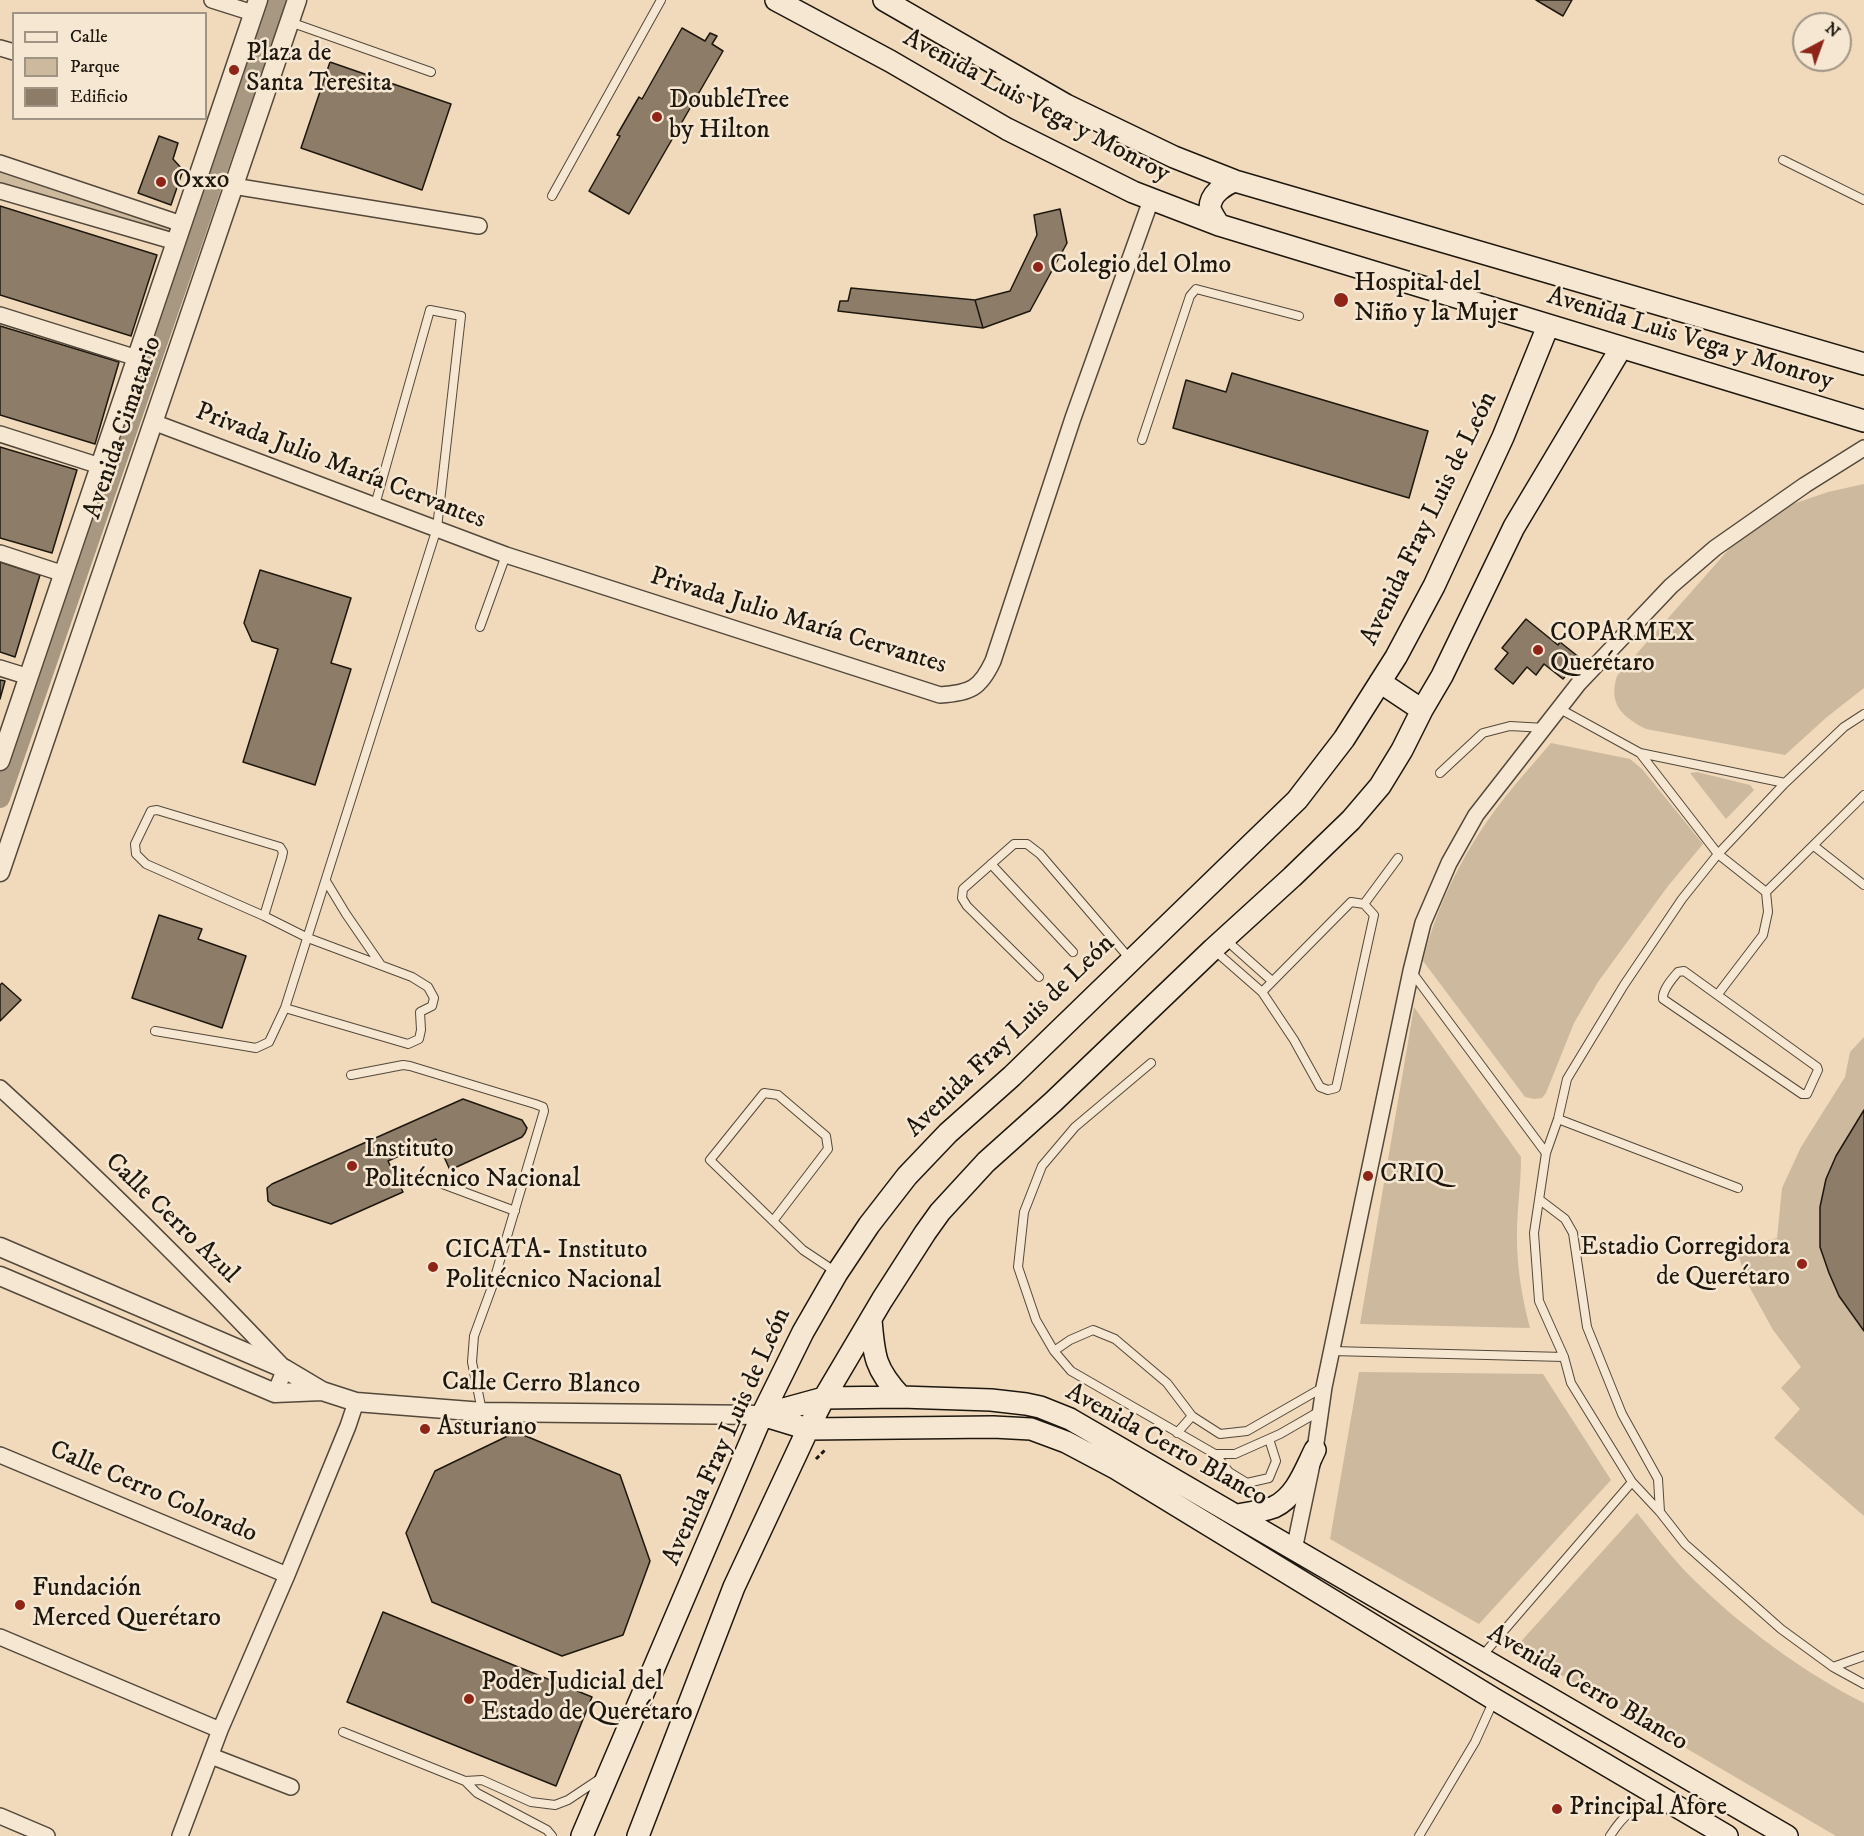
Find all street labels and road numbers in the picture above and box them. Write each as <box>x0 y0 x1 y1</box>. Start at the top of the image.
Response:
street label: Avenida Luis Vega y Monroy <box>897 23 1175 191</box>
street label: Avenida Luis Vega y Monroy <box>1543 282 1837 398</box>
street label: Avenida Cimatario <box>78 333 170 523</box>
street label: Avenida Fray Luis de León <box>1355 387 1505 651</box>
street label: Privada Julio María Cervantes <box>190 397 490 537</box>
street label: Privada Julio María Cervantes <box>646 562 950 682</box>
street label: Avenida Fray Luis de León <box>900 929 1122 1145</box>
street label: Calle Cerro Azul <box>98 1147 244 1291</box>
street label: Avenida Fray Luis de León <box>657 1303 799 1571</box>
street label: Calle Cerro Blanco <box>442 1368 640 1402</box>
street label: Avenida Cerro Blanco <box>1060 1378 1272 1514</box>
street label: Calle Cerro Colorado <box>45 1435 261 1551</box>
street label: Avenida Cerro Blanco <box>1481 1619 1693 1759</box>

